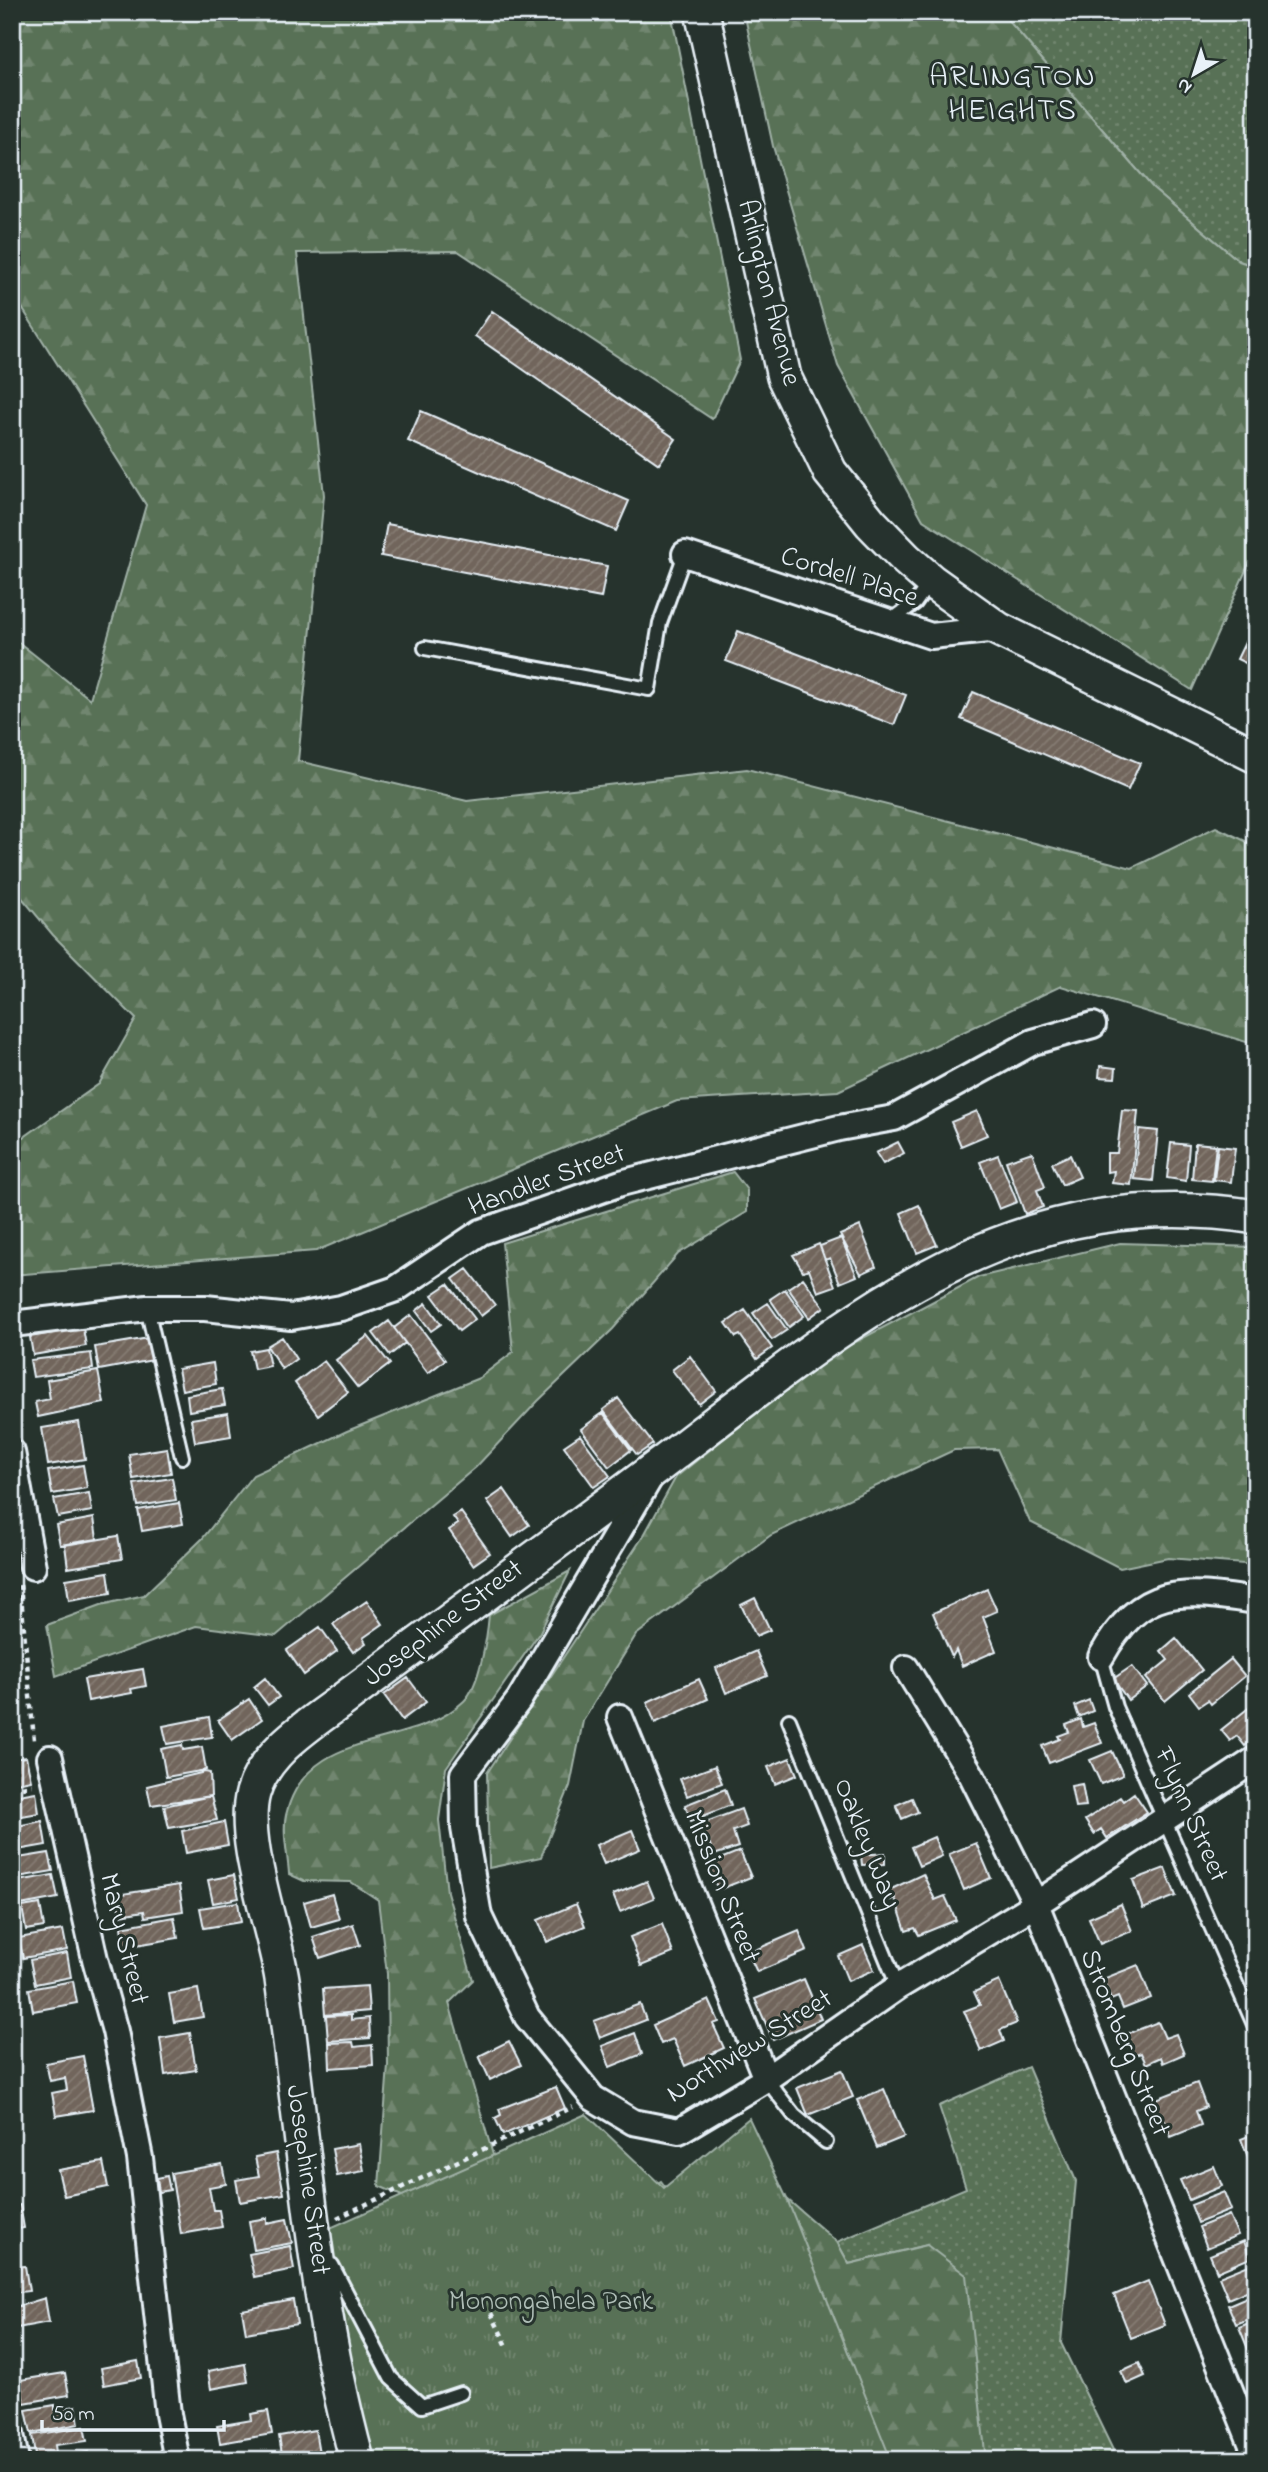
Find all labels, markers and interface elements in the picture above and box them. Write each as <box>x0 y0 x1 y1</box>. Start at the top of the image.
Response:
north arrow <box>1160 38 1230 108</box>
district label: ARLINGTON HEIGHTS <box>929 56 1097 134</box>
text: N <box>1171 71 1198 100</box>
street label: Arlington Avenue <box>725 196 811 391</box>
street label: Cordell Place <box>775 536 924 620</box>
street label: Handler Street <box>463 1134 631 1228</box>
street label: Josephine Street <box>355 1550 533 1698</box>
street label: Flynn Street <box>1142 1740 1238 1889</box>
street label: Oakley Way <box>821 1772 911 1916</box>
street label: Mission Street <box>672 1804 770 1970</box>
street label: Mary Street <box>87 1869 159 2009</box>
street label: Stromberg Street <box>1068 1943 1180 2143</box>
street label: Northview Street <box>659 1979 841 2115</box>
street label: Josephine Street <box>273 2082 341 2278</box>
park label: Monongahela Park <box>449 2282 654 2323</box>
scale bar <box>42 2388 224 2432</box>
text: 50 m <box>52 2400 95 2430</box>

